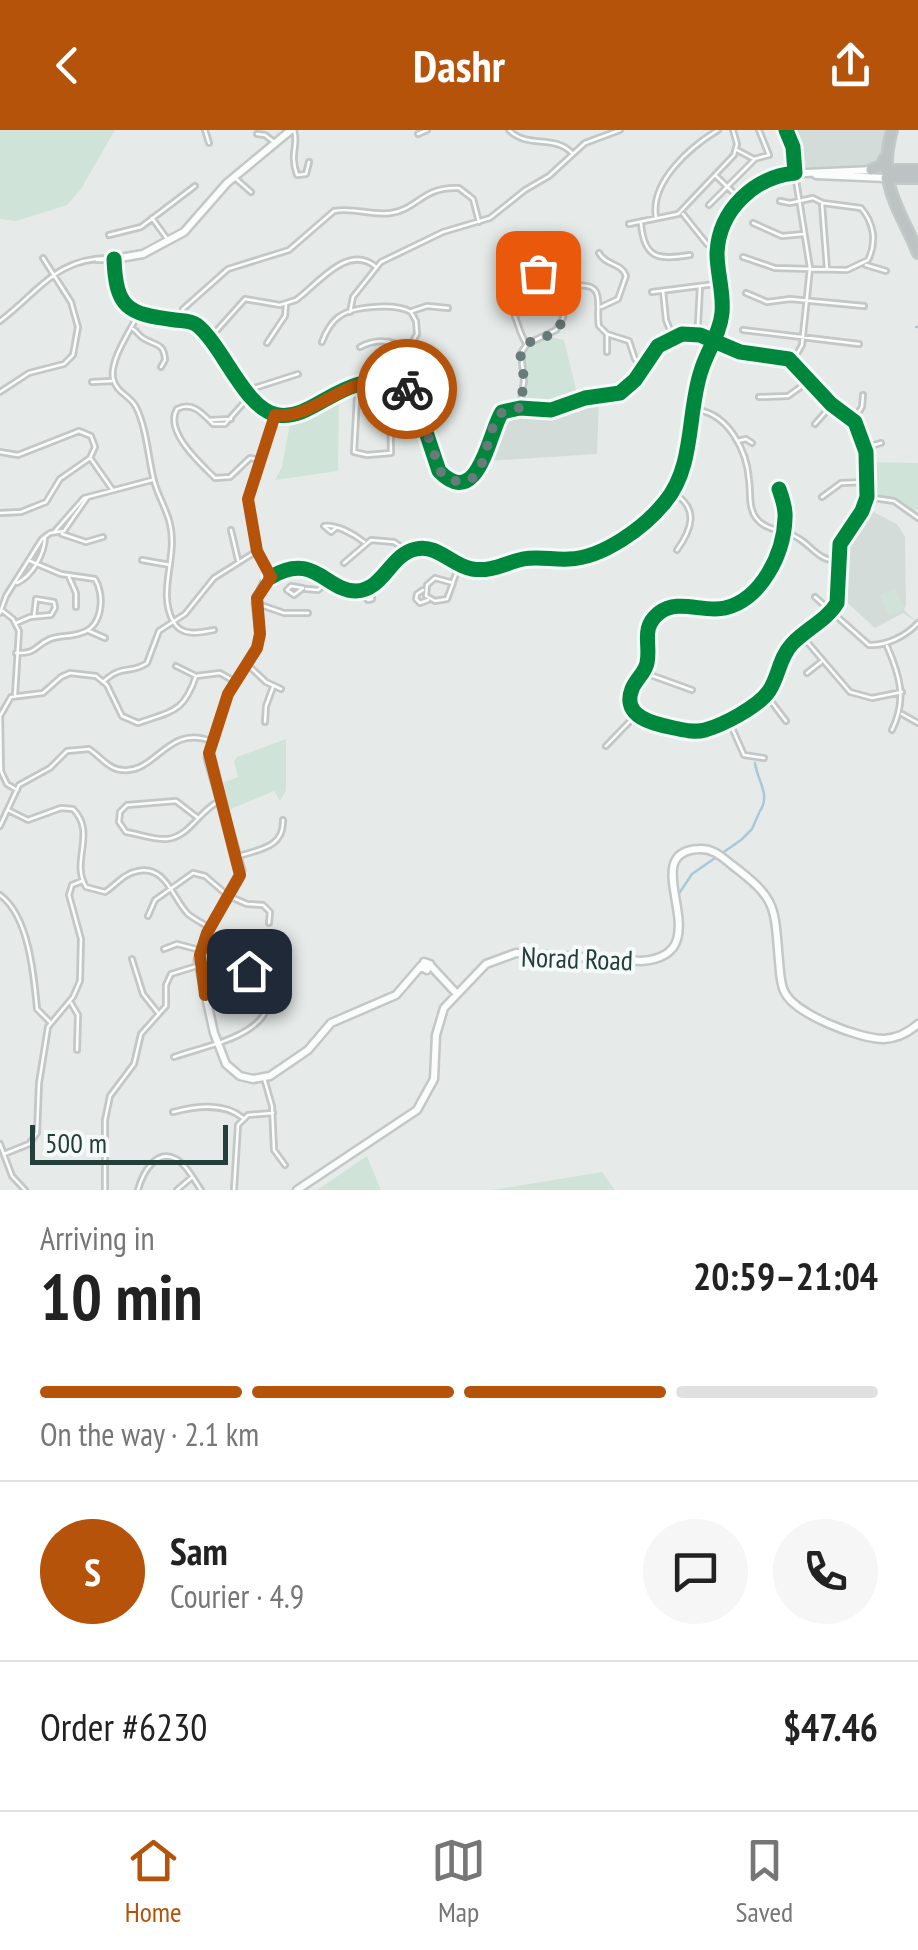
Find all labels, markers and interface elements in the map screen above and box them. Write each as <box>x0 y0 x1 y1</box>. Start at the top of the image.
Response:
text: Dashr <box>413 36 505 94</box>
icon: back <box>40 38 95 93</box>
icon: share <box>823 38 878 93</box>
pin <box>496 231 581 316</box>
icon: bag <box>511 246 566 301</box>
courier <box>357 339 457 439</box>
icon: bike <box>380 362 435 417</box>
pin <box>207 929 292 1014</box>
street label: Norad Road <box>520 938 634 978</box>
icon: home <box>222 944 277 999</box>
scale bar <box>30 1120 228 1164</box>
text: 500 m <box>45 1124 107 1161</box>
text: Arriving in <box>40 1217 155 1259</box>
text: 20:59–21:04 <box>693 1251 878 1300</box>
text: 10 min <box>40 1254 202 1338</box>
text: On the way · 2.1 km <box>40 1413 259 1455</box>
button: chat <box>643 1519 748 1624</box>
button: phone <box>773 1519 878 1624</box>
text: Sam <box>170 1526 228 1575</box>
text: S <box>84 1547 101 1596</box>
text: Courier · 4.9 <box>170 1575 304 1617</box>
text: Order #6230 <box>40 1702 207 1751</box>
text: $47.46 <box>783 1702 878 1751</box>
tab: Home <box>125 1833 182 1930</box>
tab: Map <box>431 1833 486 1930</box>
tab: Saved <box>736 1833 793 1930</box>

